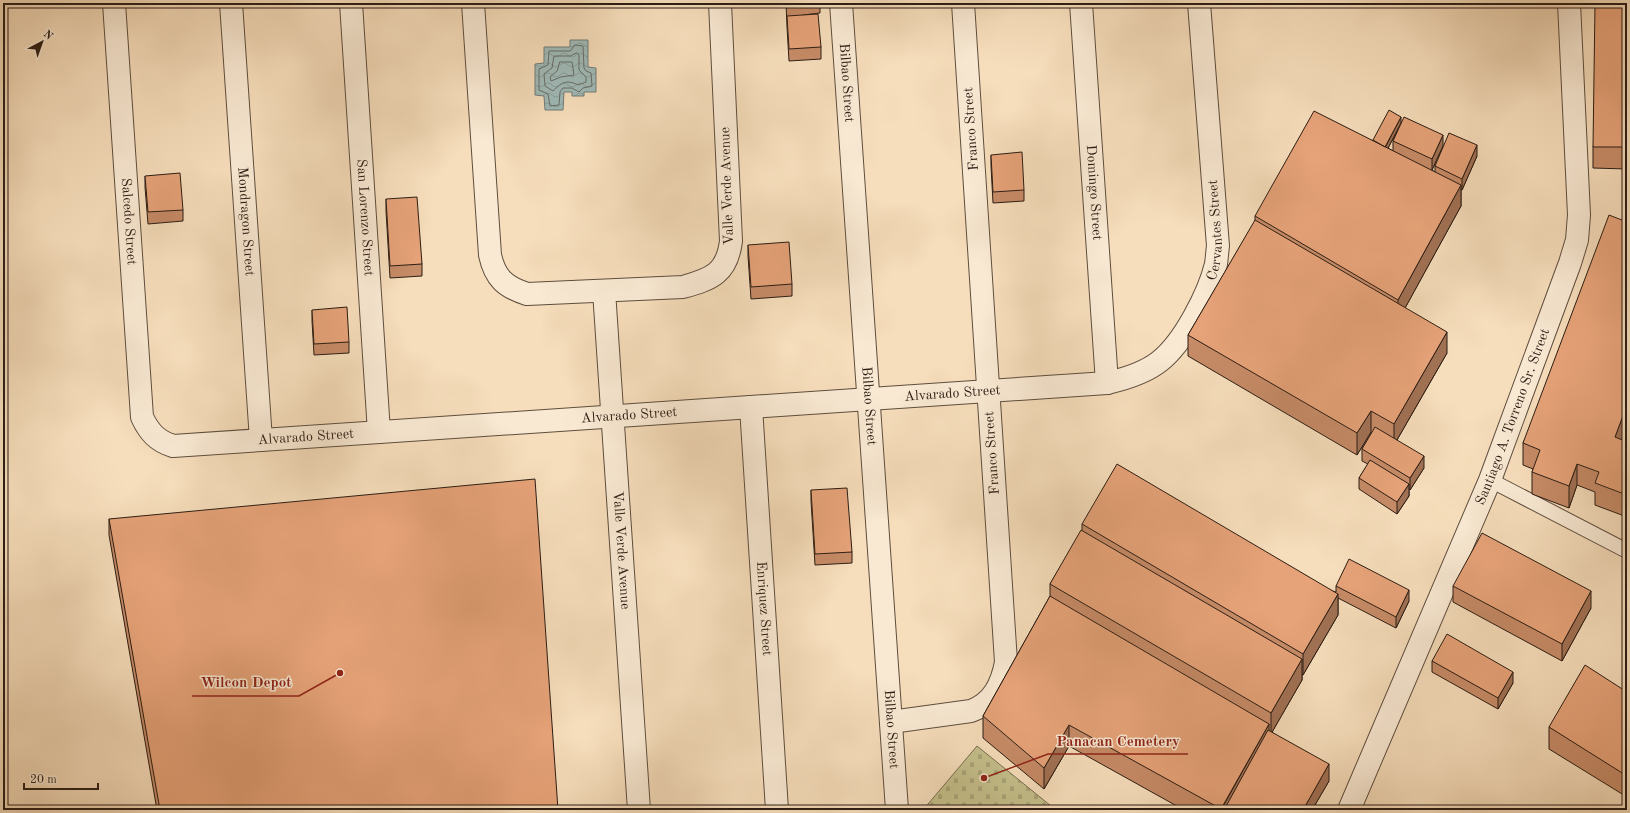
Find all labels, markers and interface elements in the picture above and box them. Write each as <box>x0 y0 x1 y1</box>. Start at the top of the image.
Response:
north arrow <box>22 22 62 62</box>
text: N <box>41 29 55 43</box>
street label: Bilbao Street <box>837 43 856 123</box>
street label: Franco Street <box>961 87 981 171</box>
street label: Valle Verde Avenue <box>718 127 736 245</box>
street label: Domingo Street <box>1084 144 1104 241</box>
street label: San Lorenzo Street <box>354 159 376 277</box>
street label: Mondragon Street <box>235 166 257 277</box>
street label: Salcedo Street <box>119 177 139 266</box>
street label: Cervantes Street <box>1204 179 1225 282</box>
street label: Santiago A. Torreno Sr. Street <box>1473 326 1552 507</box>
street label: Bilbao Street <box>859 366 879 446</box>
street label: Alvarado Street <box>904 383 1001 404</box>
street label: Alvarado Street <box>581 405 678 425</box>
street label: Franco Street <box>982 411 1002 495</box>
street label: Alvarado Street <box>257 427 355 447</box>
street label: Valle Verde Avenue <box>611 491 632 610</box>
street label: Enriquez Street <box>754 561 774 657</box>
callout: Wilcon Depot <box>192 669 299 696</box>
text: Wilcon Depot <box>200 676 292 691</box>
street label: Bilbao Street <box>882 689 901 769</box>
callout: Panacan Cemetery <box>1048 727 1188 754</box>
text: Panacan Cemetery <box>1056 735 1180 750</box>
scale bar <box>24 765 98 791</box>
text: 20 m <box>30 774 57 786</box>

